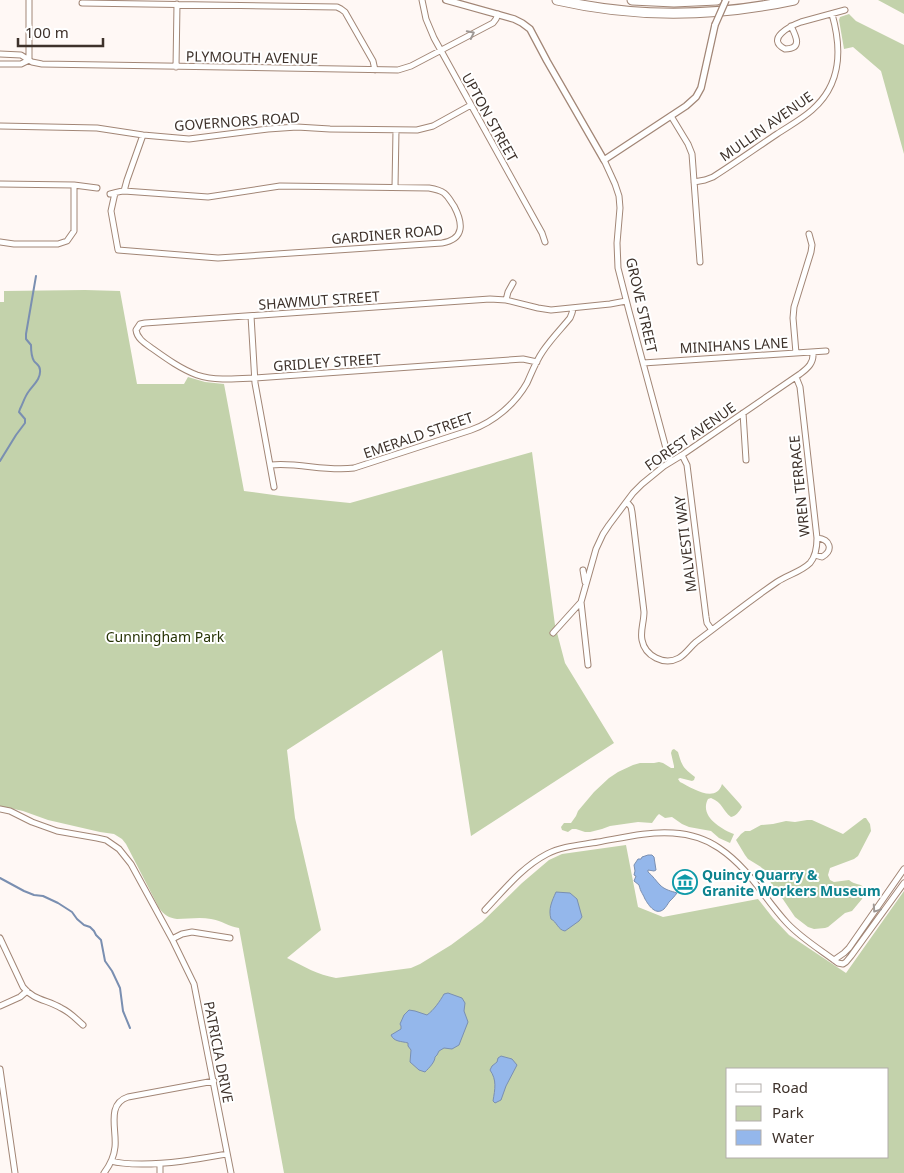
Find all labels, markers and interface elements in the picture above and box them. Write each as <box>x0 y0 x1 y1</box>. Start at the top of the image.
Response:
scale bar <box>18 15 102 47</box>
text: 100 m <box>25 22 69 42</box>
one-way arrow <box>466 30 475 40</box>
street label: PLYMOUTH AVENUE <box>186 46 318 68</box>
street label: UPTON STREET <box>458 69 522 165</box>
street label: MULLIN AVENUE <box>716 87 816 165</box>
street label: GOVERNORS ROAD <box>173 107 301 135</box>
street label: GARDINER ROAD <box>330 220 444 248</box>
street label: GROVE STREET <box>622 256 662 355</box>
street label: SHAWMUT STREET <box>258 286 380 314</box>
street label: MINIHANS LANE <box>679 333 789 357</box>
street label: GRIDLEY STREET <box>272 349 382 375</box>
street label: FOREST AVENUE <box>641 398 739 474</box>
street label: EMERALD STREET <box>361 407 475 463</box>
street label: WREN TERRACE <box>784 434 814 538</box>
street label: MALVESTI WAY <box>670 495 700 593</box>
park label: Cunningham Park <box>106 627 225 646</box>
place label: Quincy Quarry & Granite Workers Museum <box>702 865 881 900</box>
museum icon: Quincy Quarry & Granite Workers Museum <box>672 869 698 895</box>
one-way arrow <box>873 903 882 913</box>
street label: PATRICIA DRIVE <box>200 1000 238 1104</box>
legend <box>726 1068 889 1158</box>
text: Road <box>772 1077 808 1097</box>
text: Park <box>772 1102 804 1122</box>
text: Water <box>772 1127 814 1147</box>

